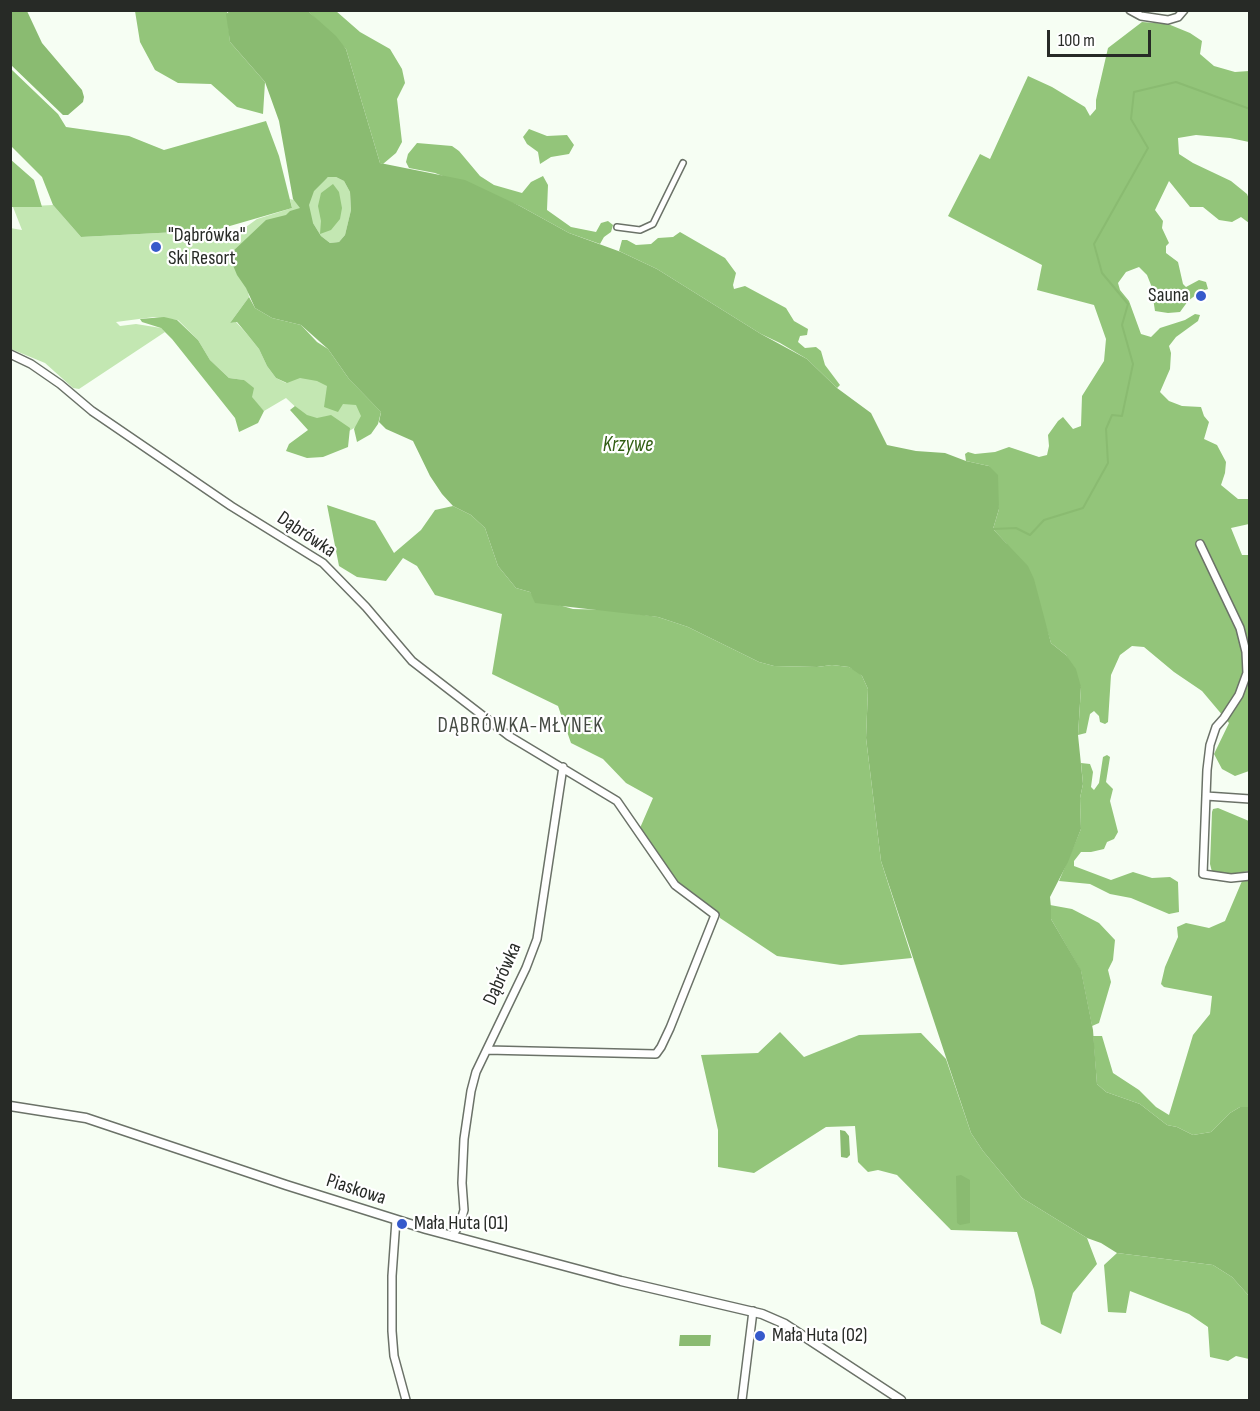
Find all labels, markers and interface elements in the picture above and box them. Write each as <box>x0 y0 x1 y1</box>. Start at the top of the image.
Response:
scale bar <box>1050 18 1154 56</box>
text: 100 m <box>1058 30 1095 51</box>
place label: "Dąbrówka" Ski Resort <box>168 224 246 271</box>
marker: "Dąbrówka" Ski Resort <box>149 240 163 254</box>
place label: Sauna <box>1148 284 1189 308</box>
marker: Sauna <box>1194 289 1208 303</box>
water label: Krzywe <box>603 433 653 459</box>
street label: Dąbrówka <box>272 507 340 563</box>
district label: DĄBRÓWKA-MŁYNEK <box>438 714 604 740</box>
street label: Dąbrówka <box>479 939 527 1009</box>
street label: Piaskowa <box>323 1169 389 1211</box>
place label: Mała Huta (01) <box>414 1212 508 1236</box>
marker: Mała Huta (01) <box>395 1217 409 1231</box>
place label: Mała Huta (02) <box>772 1324 867 1348</box>
marker: Mała Huta (02) <box>753 1329 767 1343</box>

